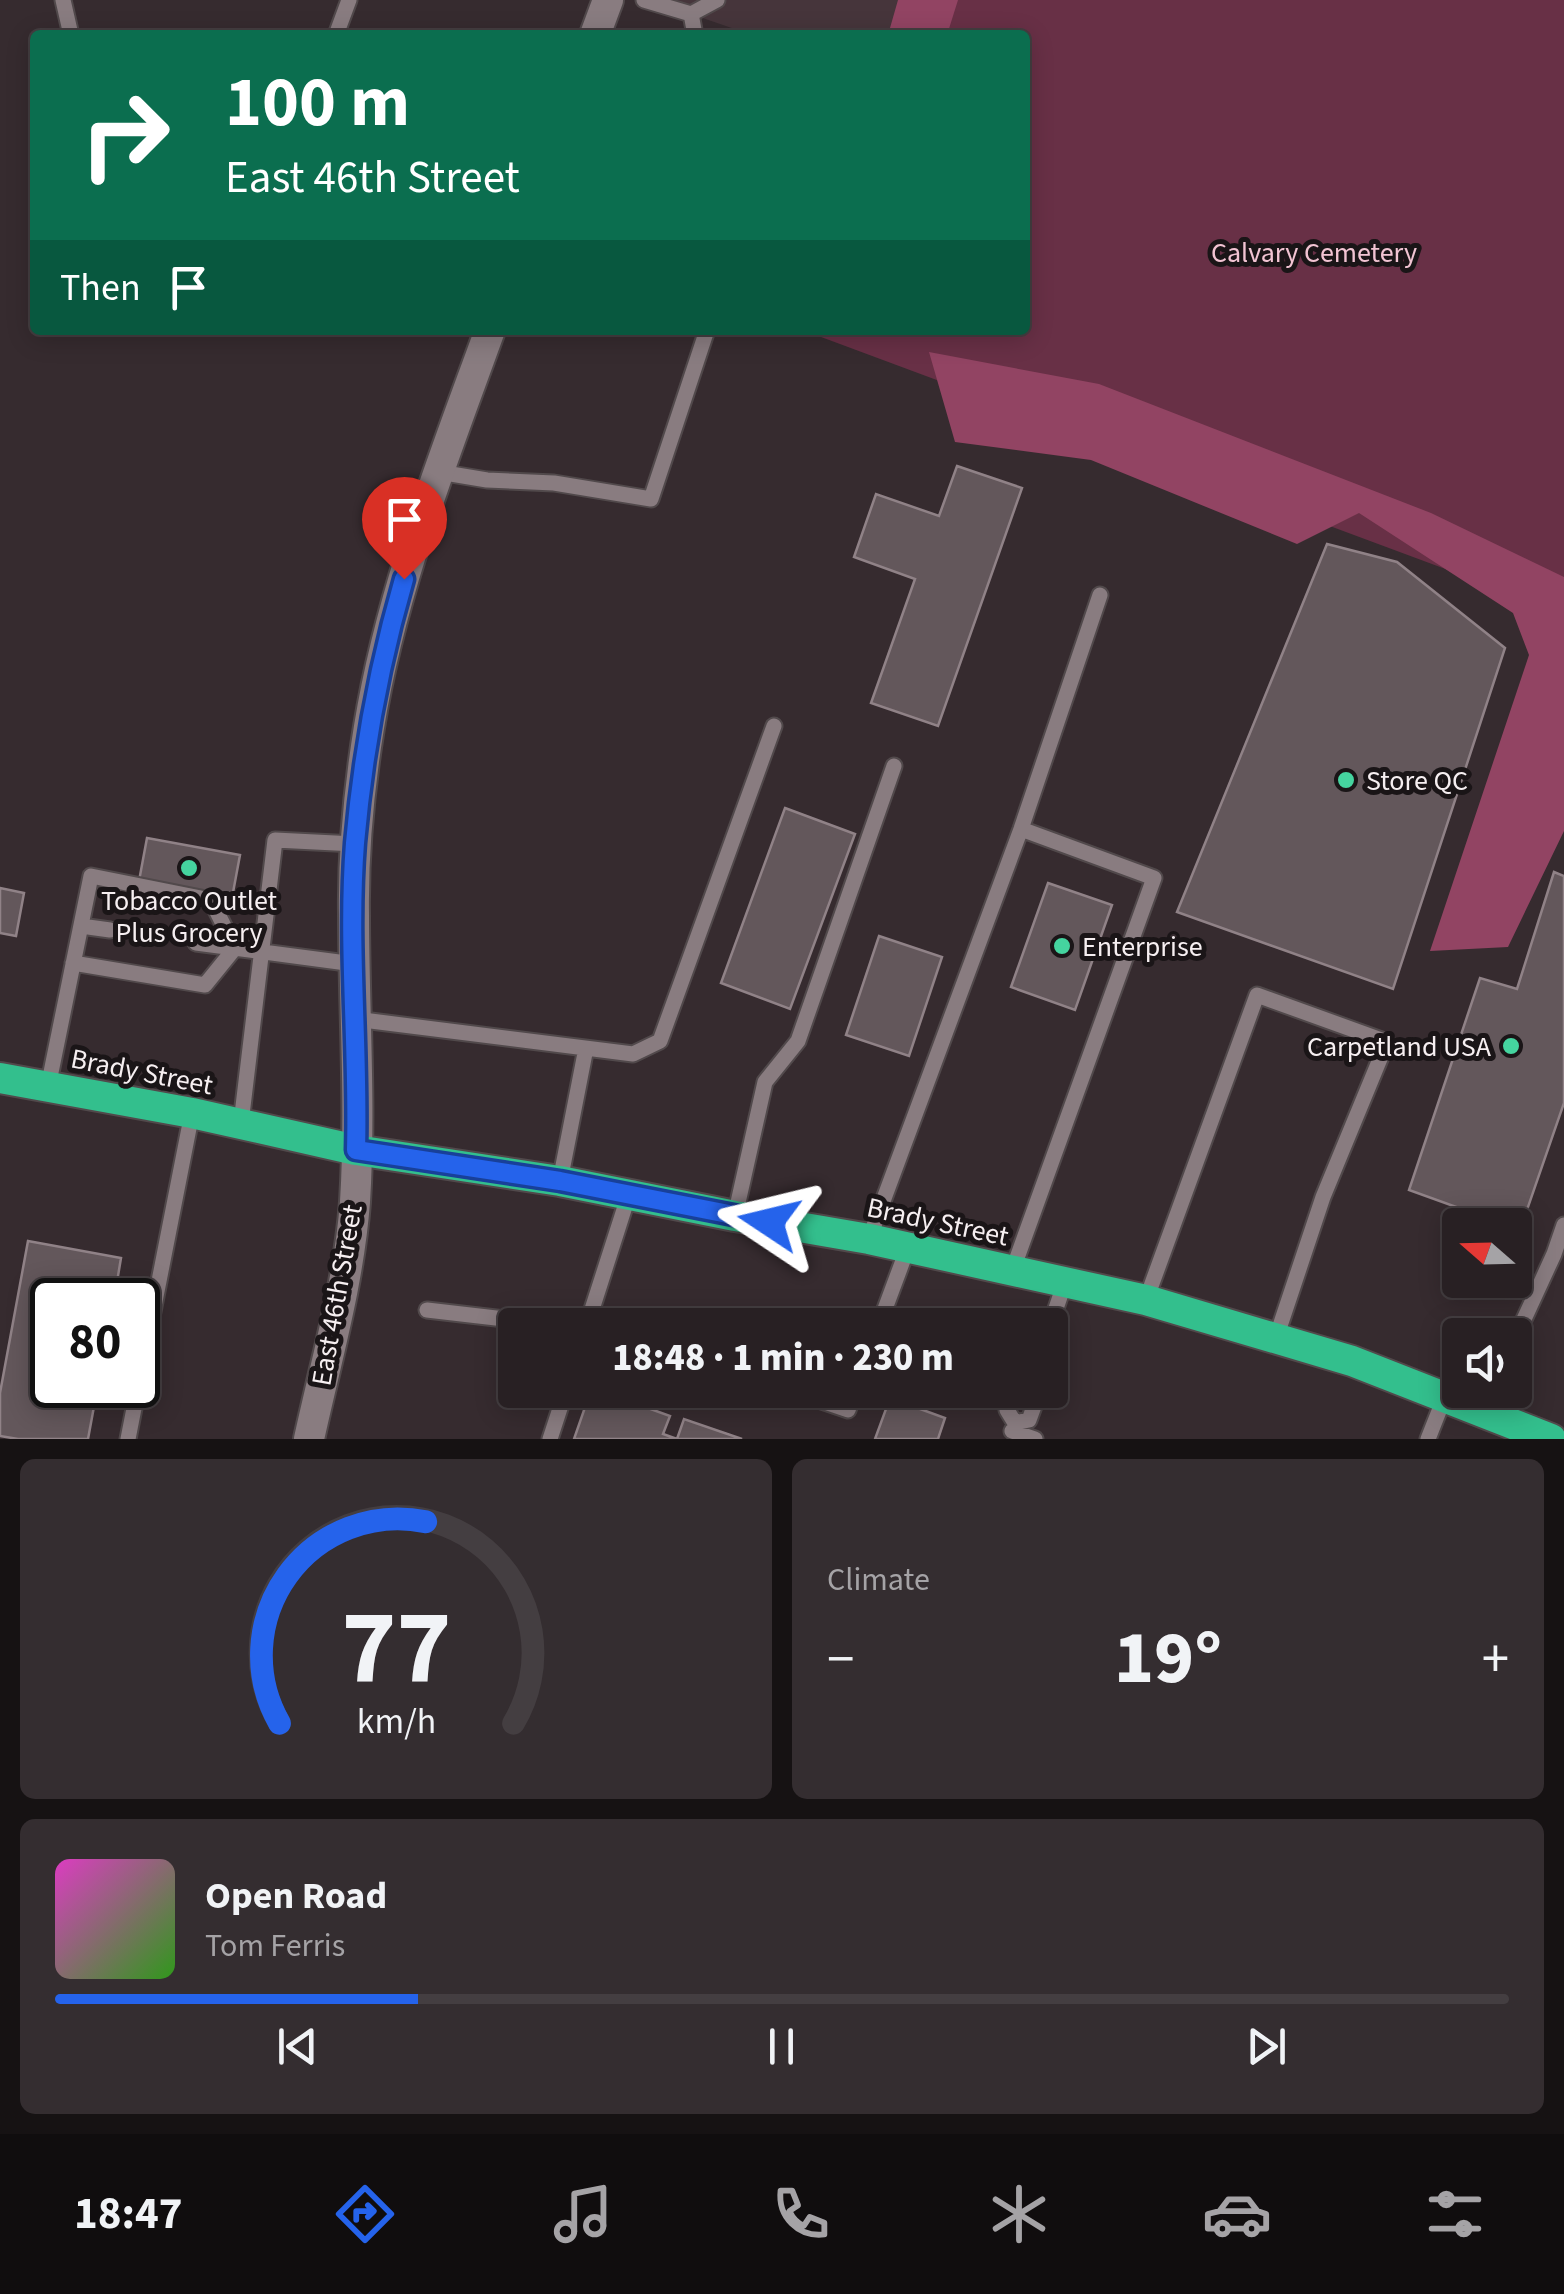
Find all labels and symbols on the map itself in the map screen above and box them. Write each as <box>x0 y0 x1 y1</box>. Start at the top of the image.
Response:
park label: Calvary Cemetery <box>1211 233 1417 273</box>
pin <box>362 477 447 580</box>
place label: Store QC <box>1366 761 1468 801</box>
marker: Store QC <box>1335 769 1357 791</box>
marker: Tobacco Outlet Plus Grocery <box>178 857 200 879</box>
place label: Tobacco Outlet Plus Grocery <box>101 881 278 953</box>
place label: Enterprise <box>1082 927 1203 967</box>
marker: Enterprise <box>1051 935 1073 957</box>
place label: Carpetland USA <box>1307 1027 1492 1067</box>
marker: Carpetland USA <box>1500 1035 1522 1057</box>
street label: Brady Street <box>67 1039 217 1105</box>
position arrow <box>717 1170 821 1274</box>
street label: Brady Street <box>863 1187 1013 1257</box>
street label: East 46th Street <box>301 1201 373 1389</box>
north arrow <box>1442 1208 1532 1298</box>
speed limit sign: 80 <box>30 1278 160 1408</box>

